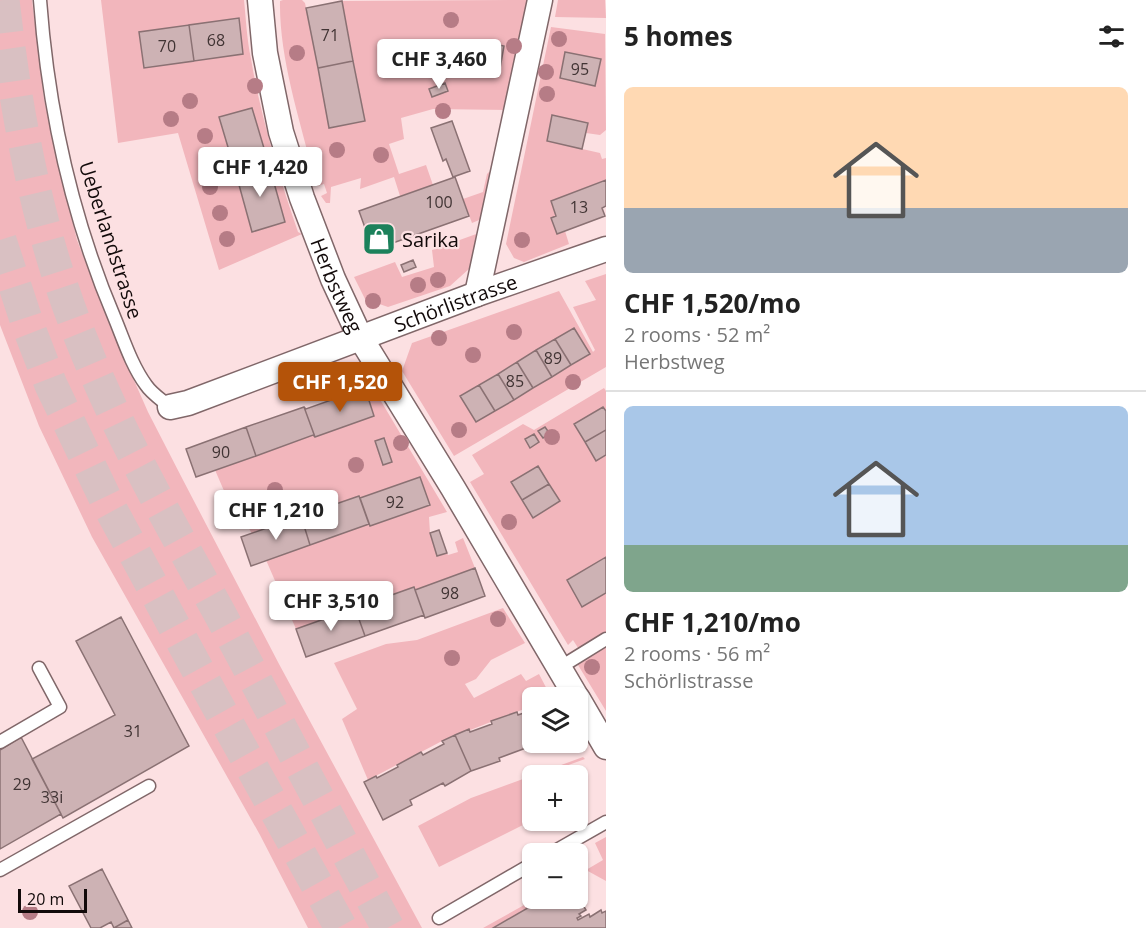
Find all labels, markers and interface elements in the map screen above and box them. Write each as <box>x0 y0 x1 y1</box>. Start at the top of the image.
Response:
text: 5 homes <box>624 18 733 54</box>
icon: filters <box>1095 20 1128 53</box>
house number: 71 <box>321 24 339 46</box>
house number: 68 <box>207 29 225 51</box>
house number: 70 <box>158 35 176 57</box>
pin: CHF 3,460 <box>370 39 508 90</box>
text: CHF 3,460 <box>391 45 487 72</box>
house number: 95 <box>571 58 589 80</box>
icon: home <box>822 126 930 234</box>
pin: CHF 1,420 <box>191 147 329 198</box>
text: CHF 1,420 <box>212 153 308 180</box>
street label: Ueberlandstrasse <box>73 158 149 322</box>
house number: 100 <box>425 191 453 213</box>
house number: 13 <box>570 196 588 218</box>
shop icon: Sarika <box>361 221 397 257</box>
place label: Sarika <box>402 226 459 253</box>
street label: Herbstweg <box>305 234 370 337</box>
street label: Schörlistrasse <box>390 268 521 338</box>
text: CHF 1,520/mo <box>624 285 801 321</box>
text: 2 rooms · 52 m² <box>624 321 770 348</box>
house number: 89 <box>544 347 562 369</box>
text: Herbstweg <box>624 348 725 375</box>
pin: CHF 1,520 <box>271 362 409 413</box>
text: CHF 1,520 <box>292 368 388 395</box>
house number: 85 <box>506 370 524 392</box>
house number: 90 <box>212 441 230 463</box>
icon: home <box>822 445 930 553</box>
pin: CHF 1,210 <box>207 490 345 541</box>
house number: 92 <box>386 491 404 513</box>
text: CHF 1,210 <box>228 496 324 523</box>
pin: CHF 3,510 <box>262 581 400 632</box>
house number: 98 <box>441 582 459 604</box>
text: CHF 3,510 <box>283 587 379 614</box>
text: CHF 1,210/mo <box>624 604 801 640</box>
text: 2 rooms · 56 m² <box>624 640 770 667</box>
text: Schörlistrasse <box>624 667 753 694</box>
map controls <box>522 687 588 909</box>
button: layers <box>522 687 588 753</box>
house number: 31 <box>124 720 142 742</box>
button: + <box>522 765 588 831</box>
house number: 29 <box>13 773 31 795</box>
house number: 33i <box>41 786 63 808</box>
button: − <box>522 843 588 909</box>
scale bar <box>18 886 87 914</box>
text: 20 m <box>27 888 64 910</box>

